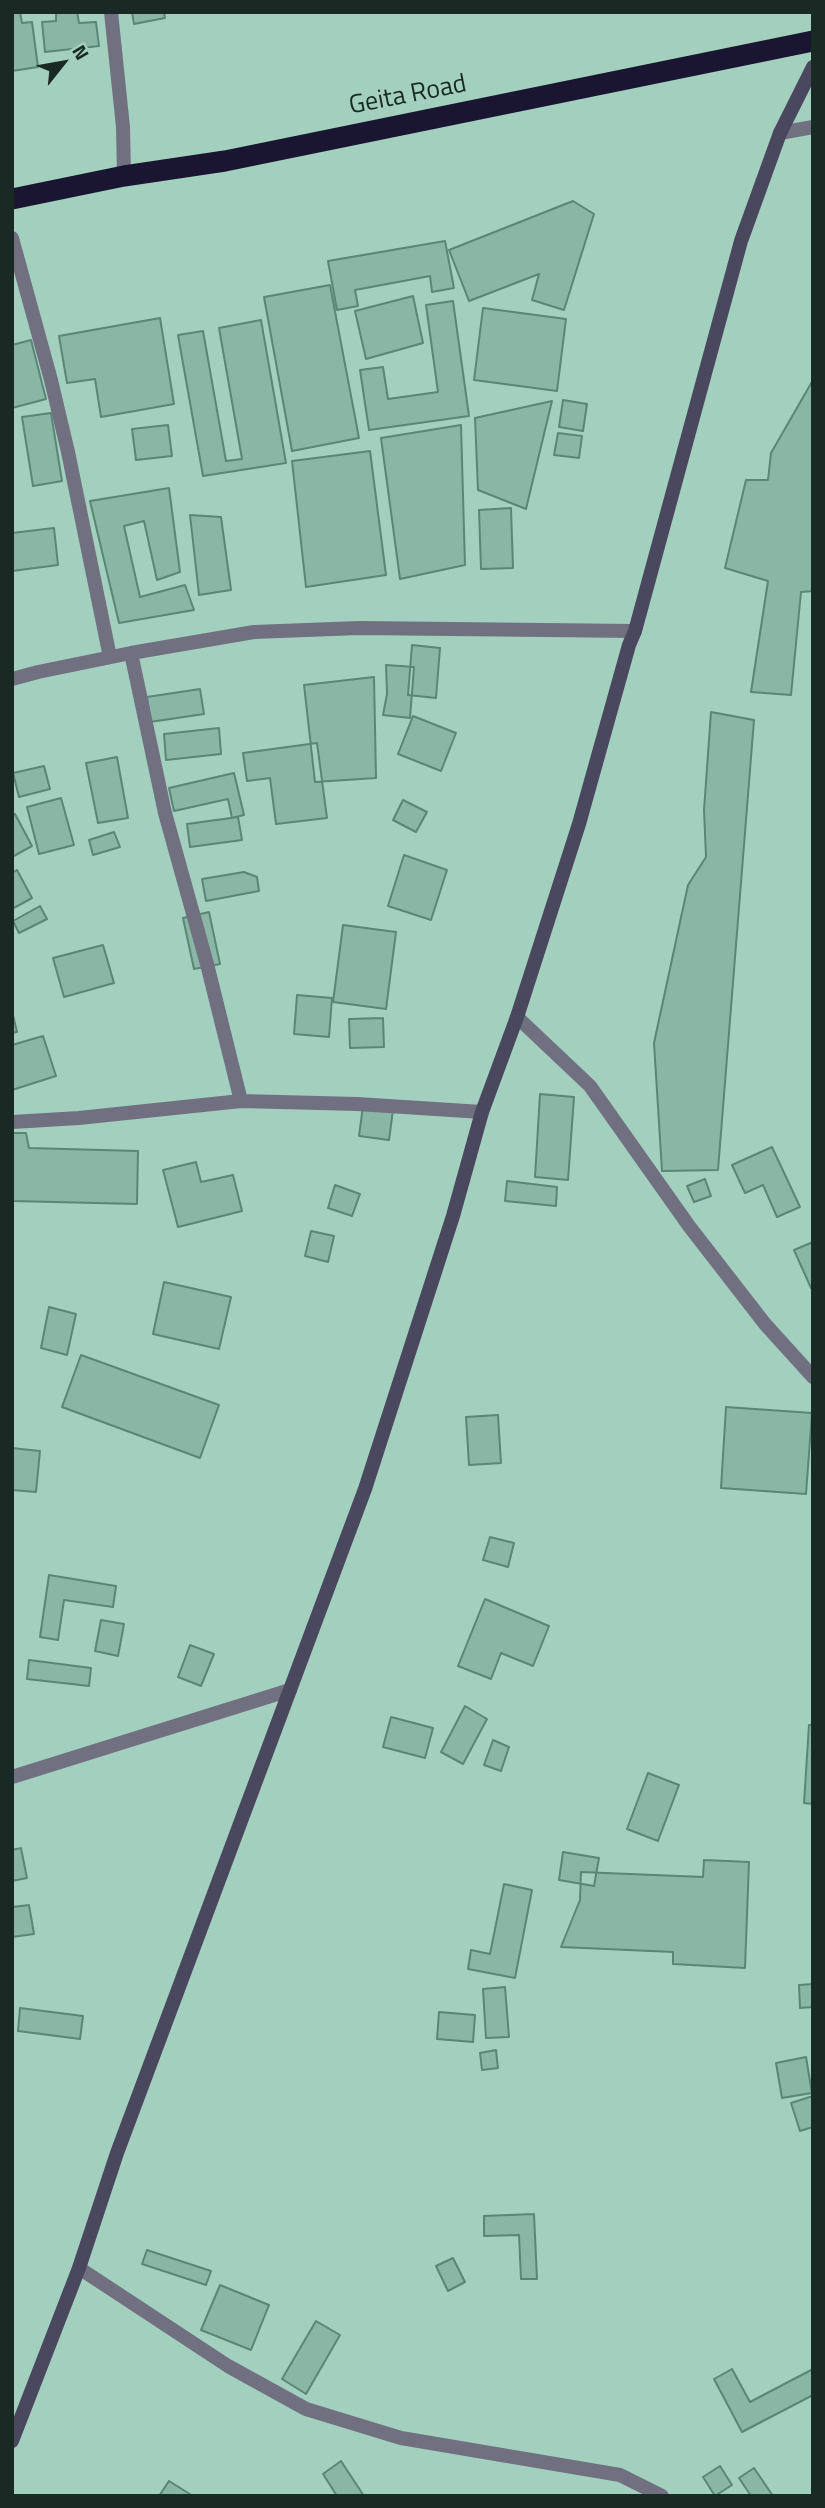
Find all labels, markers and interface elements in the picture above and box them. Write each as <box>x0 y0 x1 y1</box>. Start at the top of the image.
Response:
north arrow <box>28 28 98 98</box>
text: N <box>66 39 97 65</box>
street label: Geita Road <box>347 69 469 123</box>

